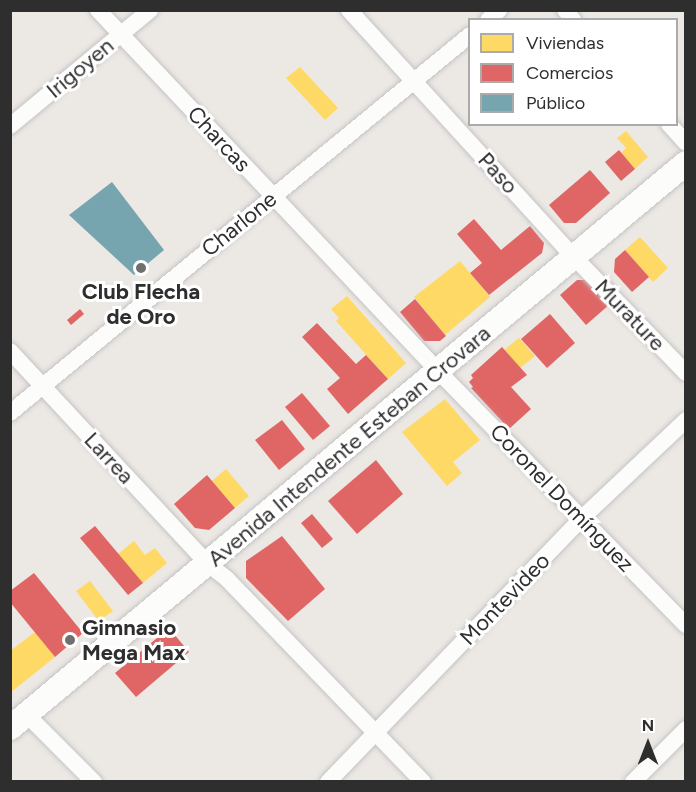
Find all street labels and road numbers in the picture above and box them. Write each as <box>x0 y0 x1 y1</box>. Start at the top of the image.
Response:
street label: Irigoyen <box>41 32 119 104</box>
street label: Charcas <box>182 101 256 177</box>
street label: Paso <box>473 147 523 199</box>
street label: Charlone <box>196 186 282 262</box>
street label: Murature <box>589 274 671 356</box>
street label: Avenida Intendente Esteban Crovara <box>202 320 496 572</box>
street label: Coronel Domínguez <box>485 419 639 577</box>
street label: Larrea <box>79 427 139 489</box>
street label: Montevideo <box>455 547 555 651</box>

